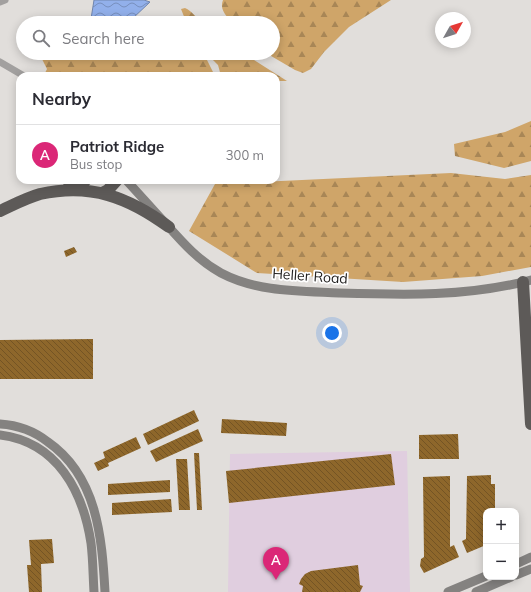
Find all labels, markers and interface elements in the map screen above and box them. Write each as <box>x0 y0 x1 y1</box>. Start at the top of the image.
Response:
north arrow <box>435 12 471 48</box>
search box <box>16 16 280 60</box>
icon: search <box>30 27 52 49</box>
text: Search here <box>62 29 144 48</box>
text: Nearby <box>32 88 91 109</box>
text: Patriot Ridge <box>70 137 164 156</box>
text: A <box>40 147 50 163</box>
text: 300 m <box>226 147 264 163</box>
text: Bus stop <box>70 156 122 172</box>
street label: Heller Road <box>272 264 348 288</box>
your location <box>322 323 342 343</box>
map controls <box>483 508 519 580</box>
button: + <box>483 508 519 544</box>
button: − <box>483 544 519 580</box>
pin: A <box>263 547 289 580</box>

